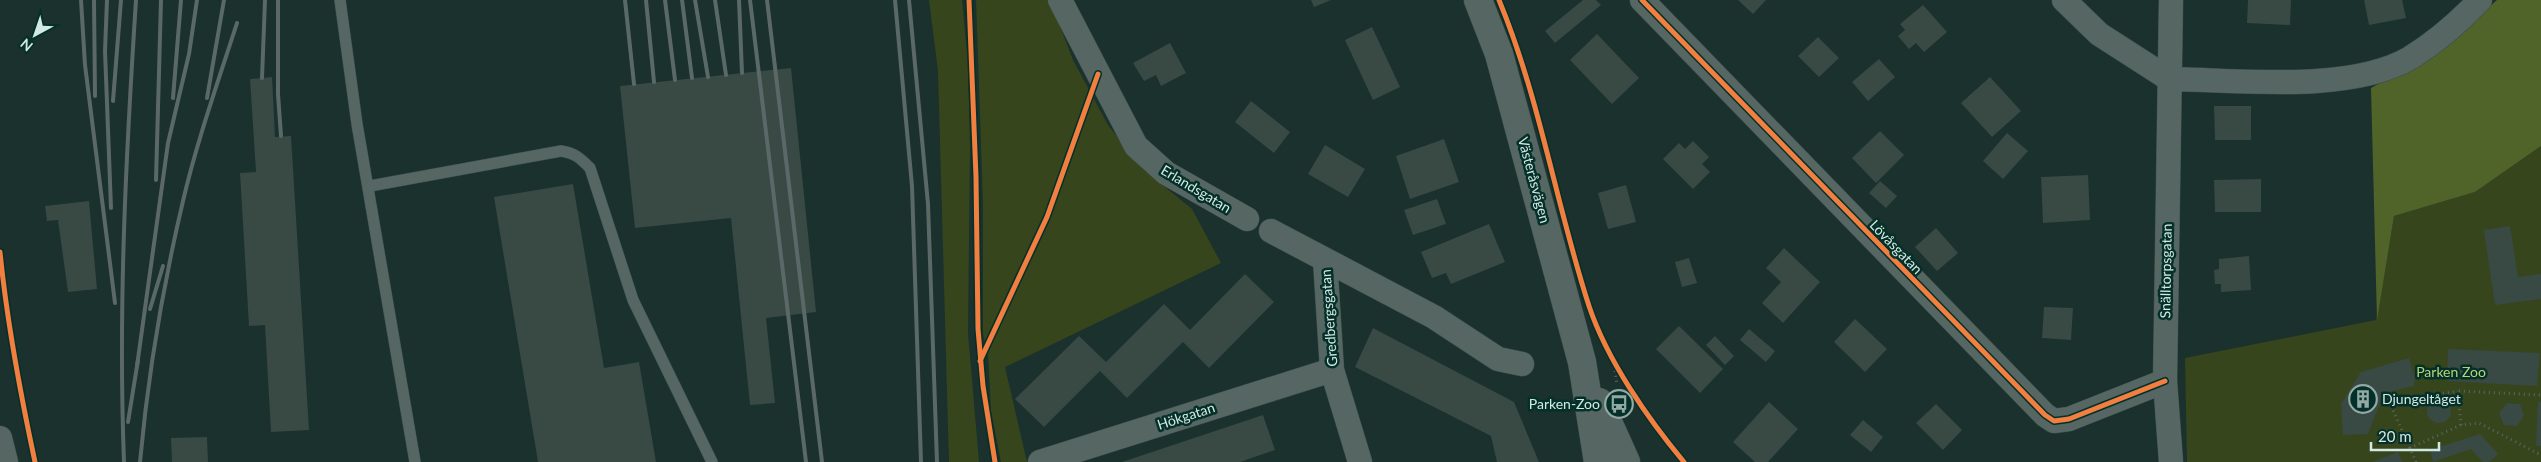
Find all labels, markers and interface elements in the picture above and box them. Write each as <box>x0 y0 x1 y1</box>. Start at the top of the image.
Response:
north arrow <box>10 10 60 60</box>
text: N <box>17 35 36 55</box>
street label: Västeråsvägen <box>1515 135 1554 225</box>
street label: Erlandsgatan <box>1158 161 1234 216</box>
street label: Lövåsgatan <box>1866 216 1926 277</box>
street label: Snälltorpsgatan <box>2156 224 2175 318</box>
street label: Gredbergsgatan <box>1317 269 1340 367</box>
park label: Parken Zoo <box>2416 363 2486 380</box>
building icon: Djungeltåget <box>2348 384 2378 414</box>
bus stop icon: Parken-Zoo <box>1604 389 1634 419</box>
place label: Djungeltåget <box>2382 390 2461 407</box>
place label: Parken-Zoo <box>1529 395 1600 412</box>
street label: Hökgatan <box>1155 398 1217 433</box>
scale bar <box>2371 420 2438 452</box>
text: 20 m <box>2378 427 2412 445</box>

